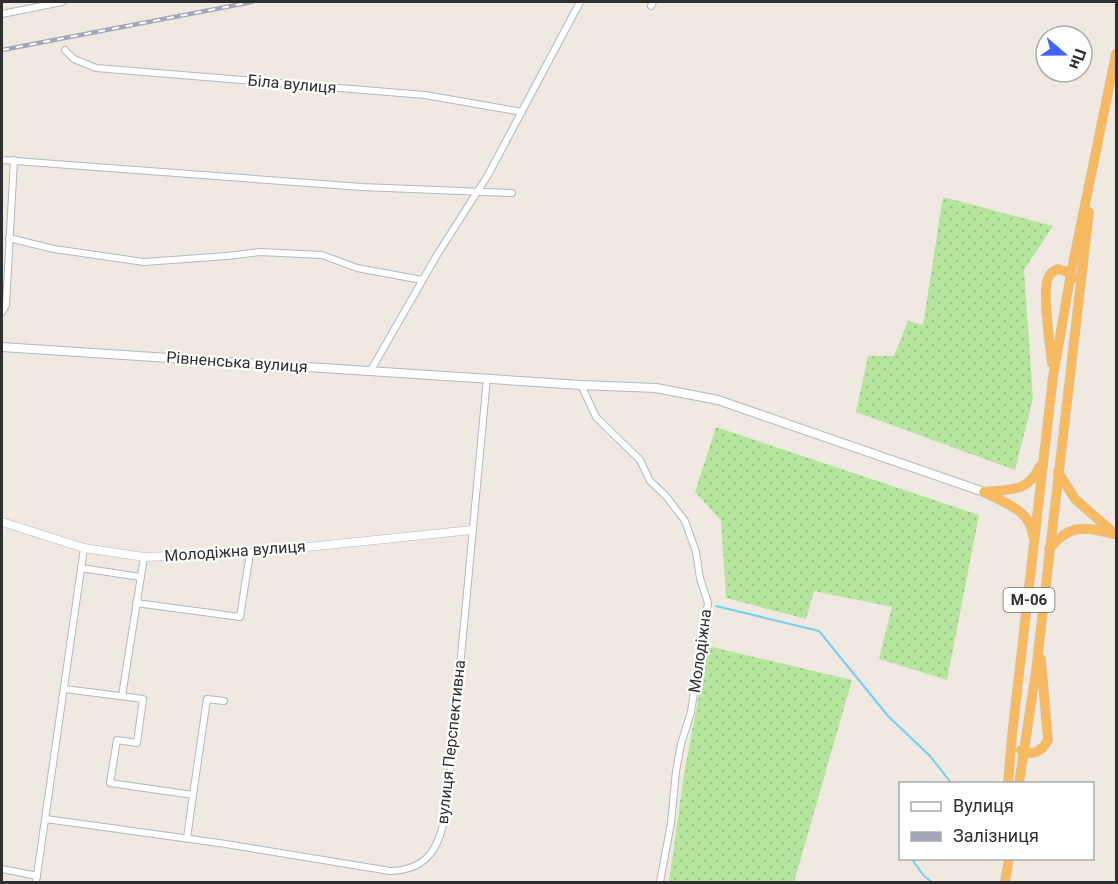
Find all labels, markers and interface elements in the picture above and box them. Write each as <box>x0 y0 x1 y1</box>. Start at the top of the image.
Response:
north arrow <box>1034 24 1094 84</box>
text: Пн <box>1065 46 1090 72</box>
street label: Біла вулиця <box>247 71 337 97</box>
street label: Рівненська вулиця <box>166 348 308 376</box>
street label: Молодіжна вулиця <box>164 537 306 565</box>
road number: М-06 <box>1004 588 1054 612</box>
street label: Молодіжна <box>685 608 715 694</box>
street label: вулиця Перспективна <box>433 659 469 825</box>
legend <box>899 782 1094 860</box>
text: Вулиця <box>953 795 1014 816</box>
text: Залізниця <box>953 825 1039 846</box>

